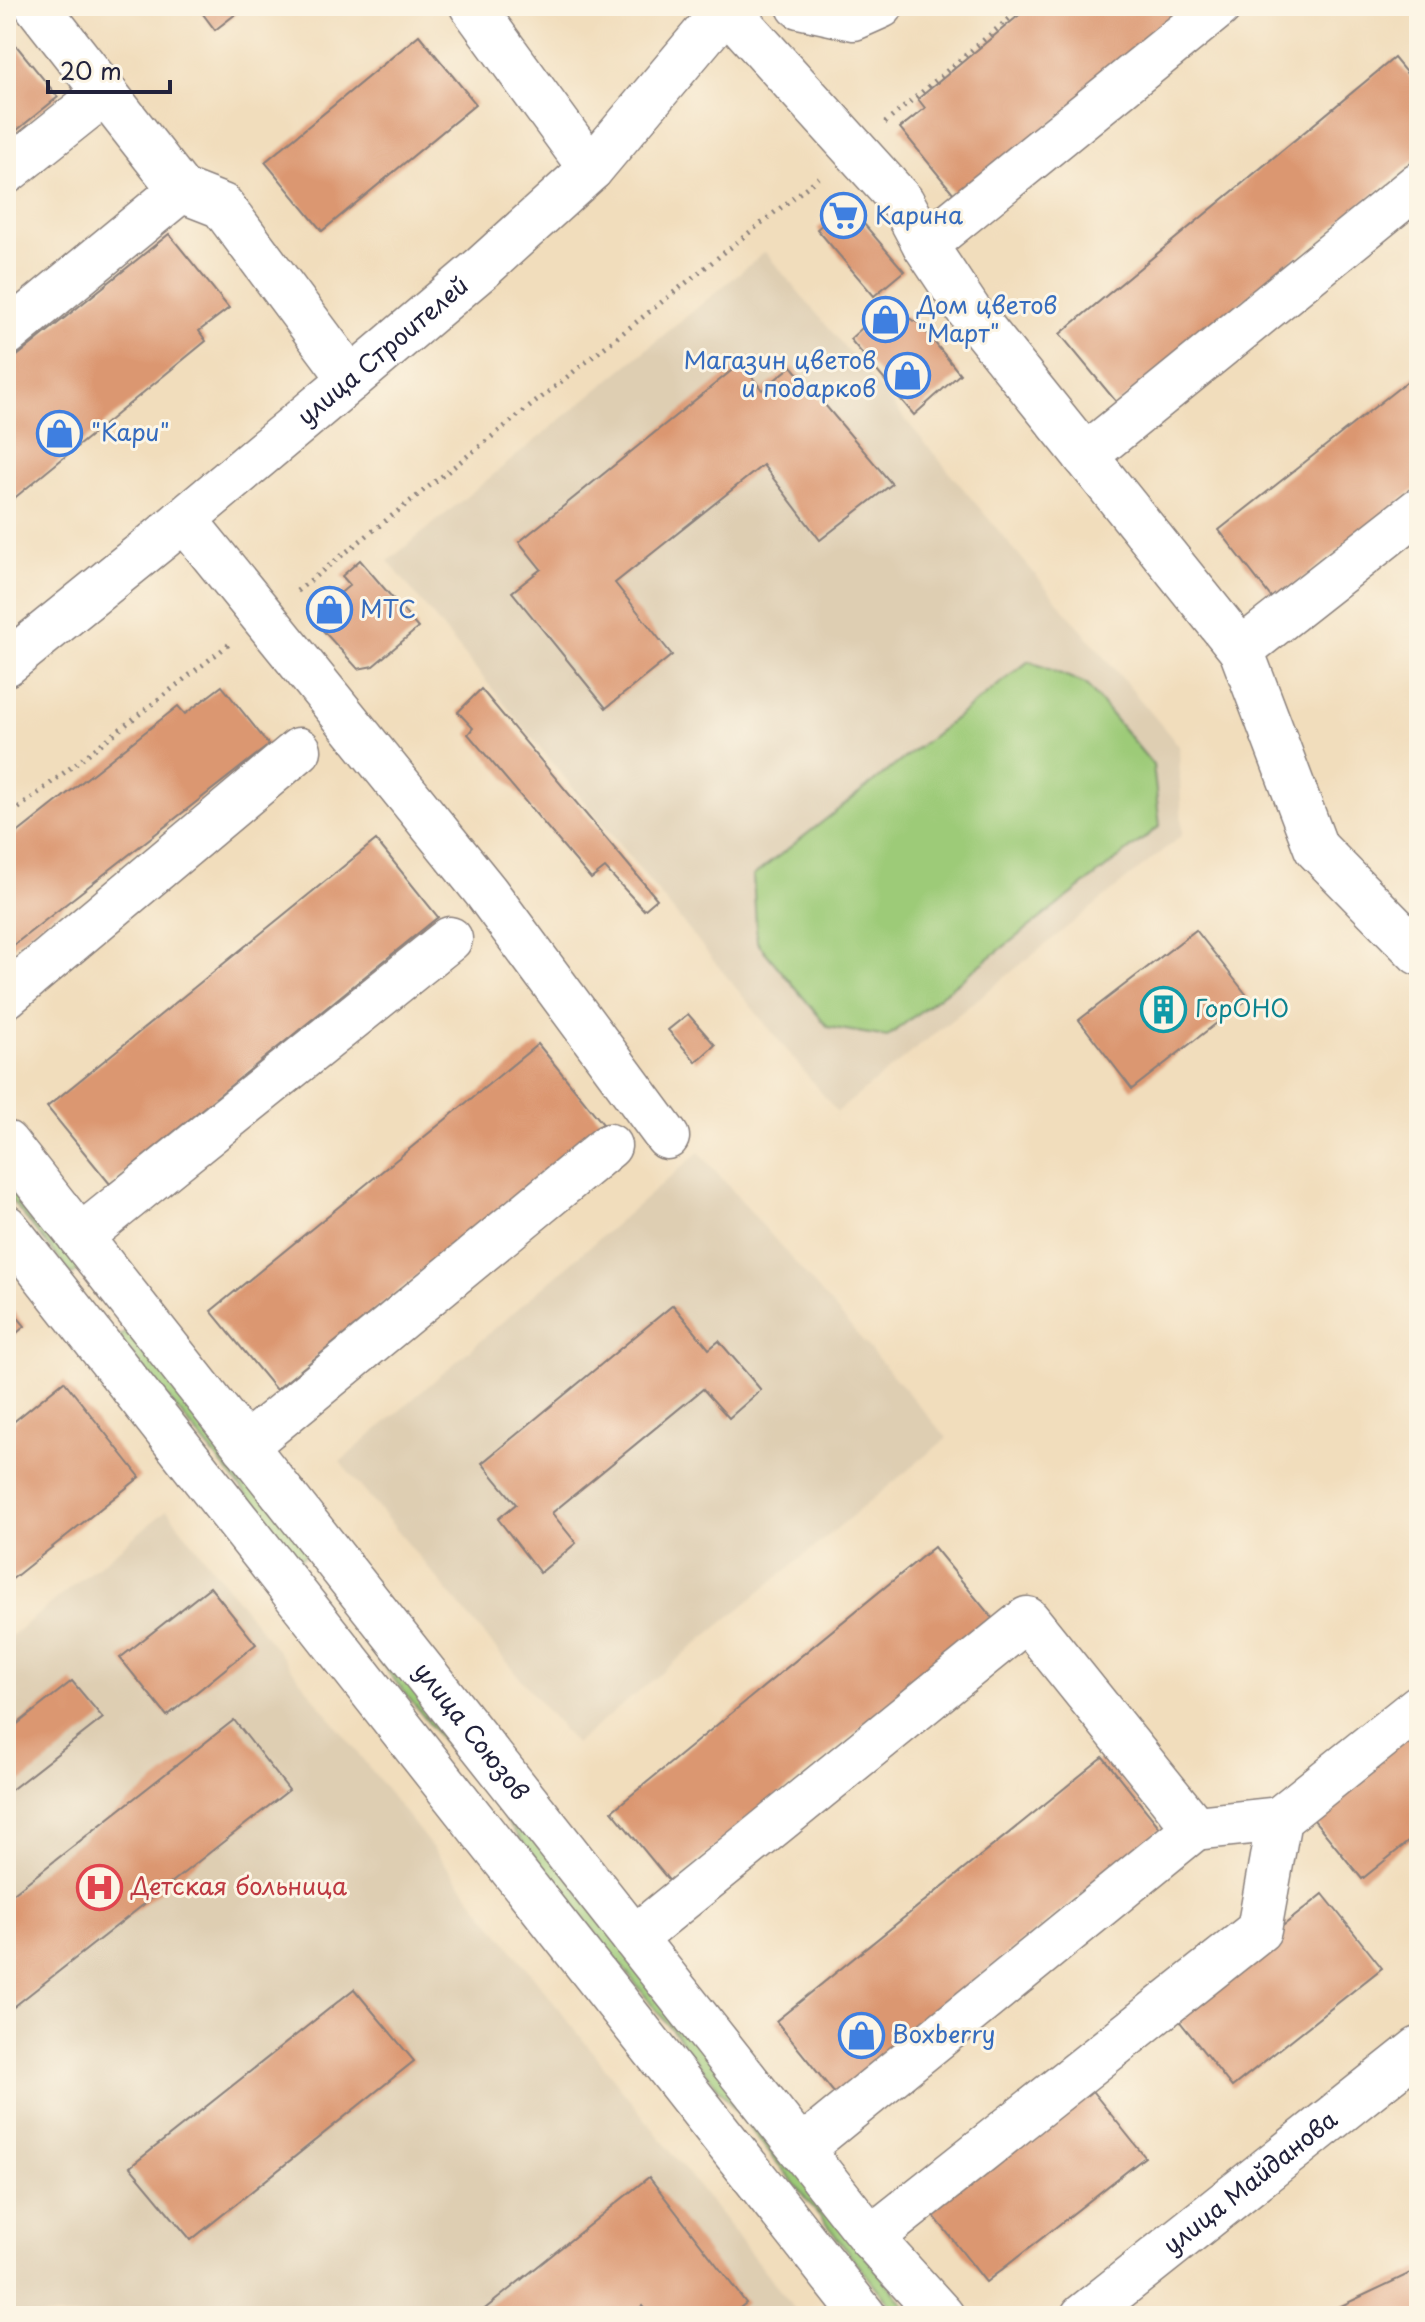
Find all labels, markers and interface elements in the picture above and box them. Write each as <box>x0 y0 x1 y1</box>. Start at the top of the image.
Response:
scale bar <box>48 44 170 94</box>
text: 20 m <box>60 52 122 88</box>
supermarket icon: Карина <box>820 192 868 240</box>
place label: Карина <box>875 196 963 232</box>
street label: улица Строителей <box>289 267 476 433</box>
place label: Дом цветов "Март" <box>916 286 1057 350</box>
shop icon: Дом цветов "Март" <box>862 296 910 344</box>
place label: Магазин цветов и подарков <box>683 341 876 405</box>
shop icon: Магазин цветов и подарков <box>883 351 931 399</box>
shop icon: "Кари" <box>36 409 84 457</box>
place label: "Кари" <box>91 413 170 449</box>
shop icon: МТС <box>305 586 353 634</box>
place label: МТС <box>360 590 416 626</box>
building icon: ГорОНО <box>1140 985 1188 1033</box>
place label: ГорОНО <box>1195 989 1289 1025</box>
street label: улица Союзов <box>406 1653 539 1807</box>
hospital icon: Детская больница <box>76 1863 124 1911</box>
place label: Детская больница <box>130 1867 347 1903</box>
shop icon: Boxberry <box>837 2011 885 2059</box>
place label: Boxberry <box>892 2015 996 2051</box>
street label: улица Майданова <box>1154 2101 1344 2262</box>

